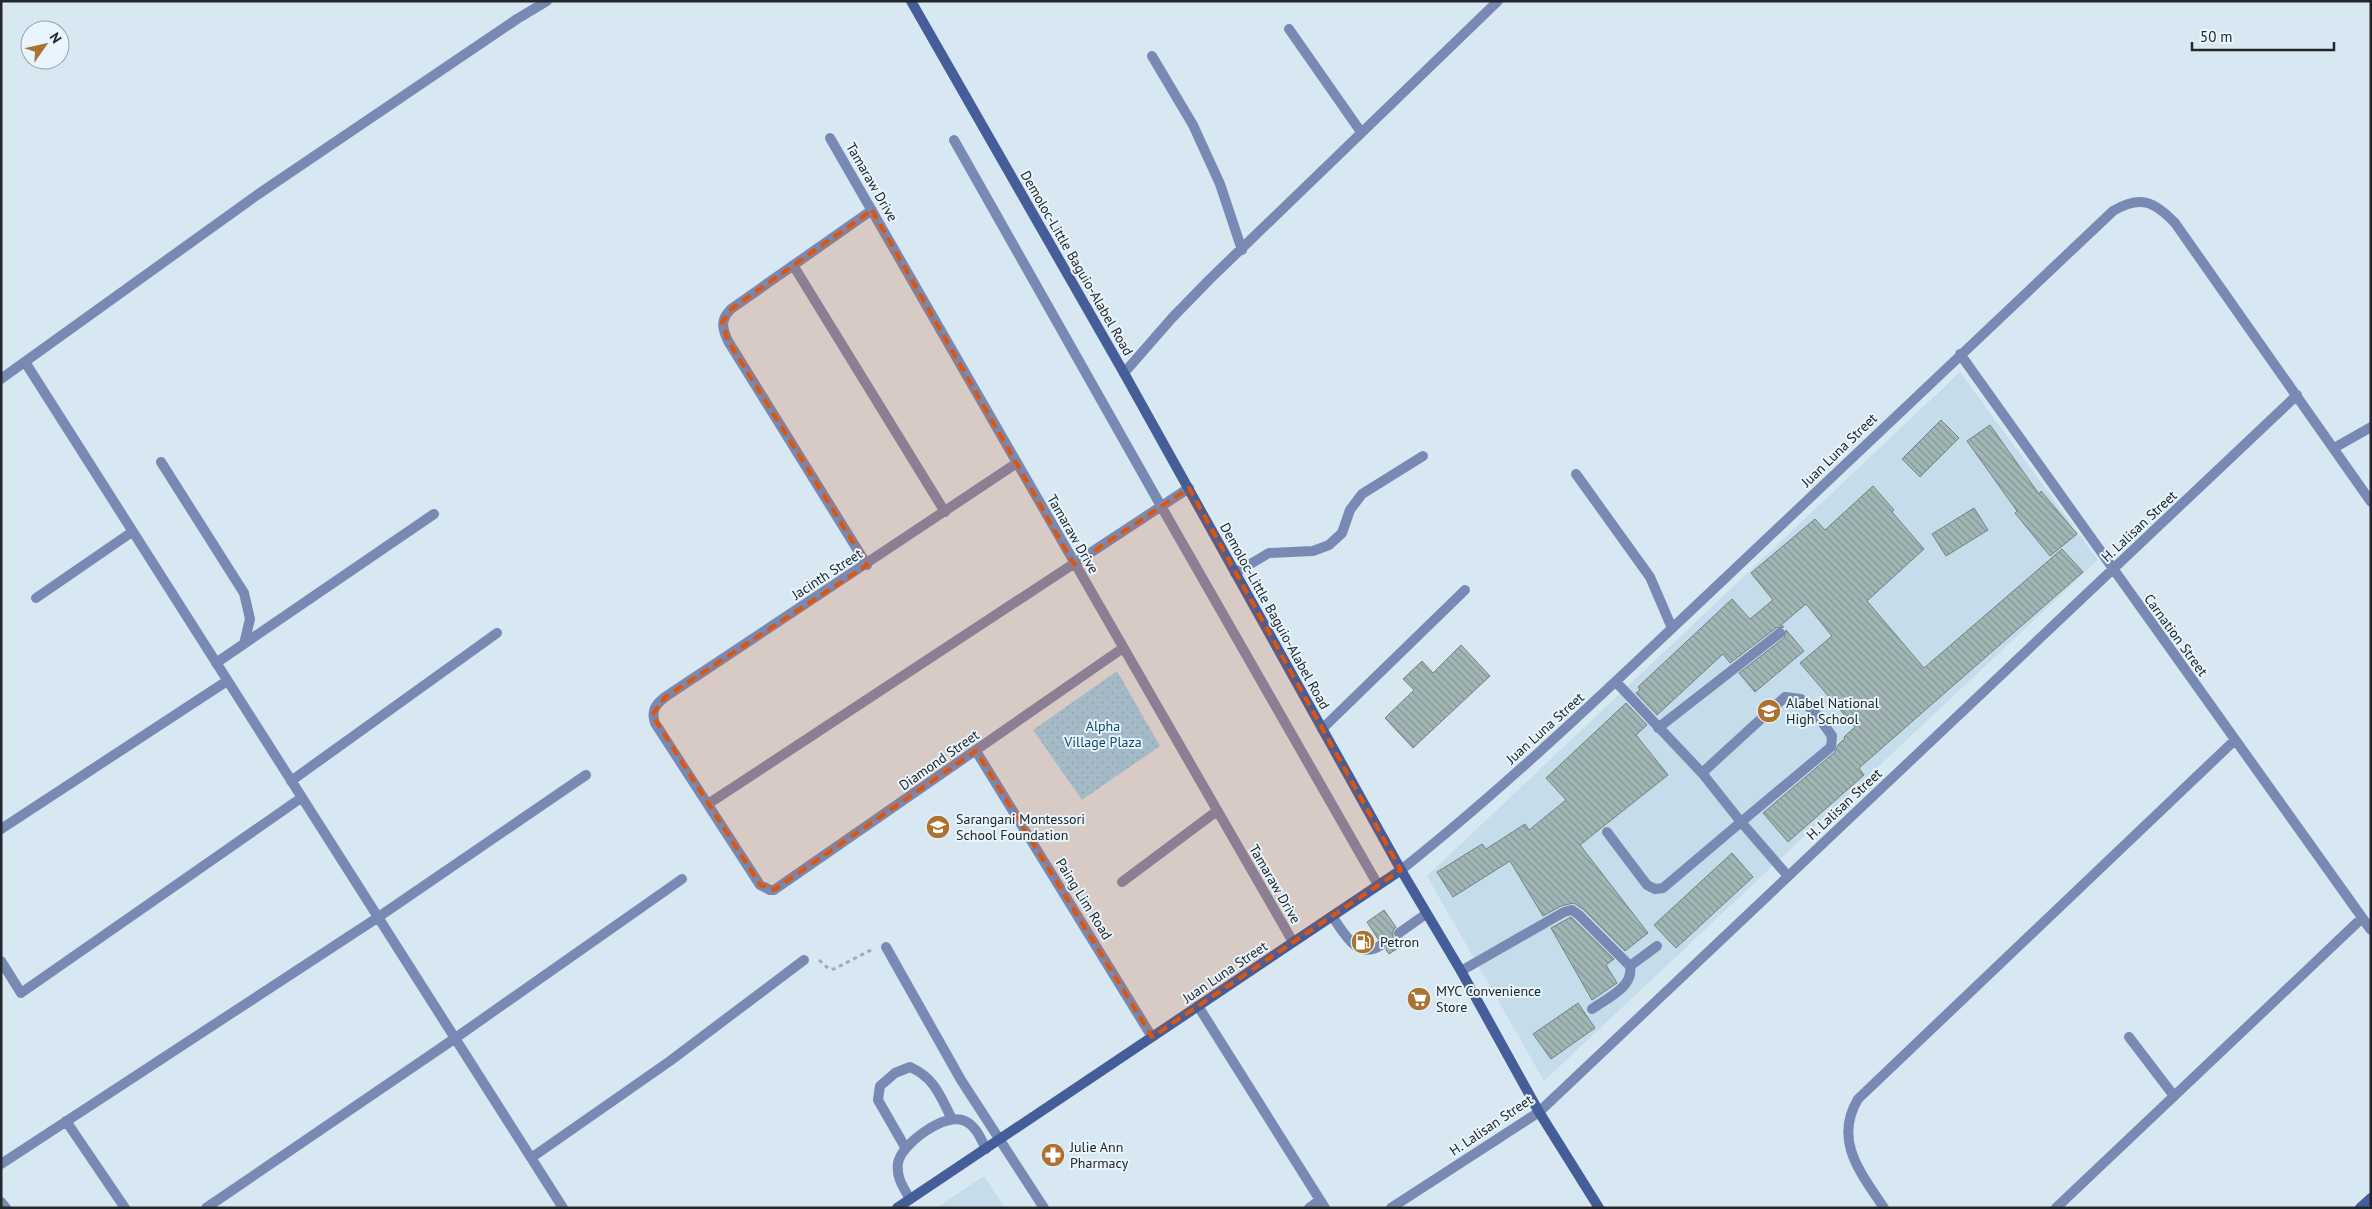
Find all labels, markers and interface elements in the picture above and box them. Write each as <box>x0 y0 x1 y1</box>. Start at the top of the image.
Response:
north arrow <box>20 20 70 70</box>
scale bar <box>2192 20 2334 52</box>
text: 50 m <box>2200 27 2233 46</box>
text: N <box>46 29 66 47</box>
street label: Tamaraw Drive <box>842 139 902 225</box>
street label: Demoloc-Little Baguio-Alabel Road <box>1017 167 1137 359</box>
street label: Juan Luna Street <box>1797 409 1881 491</box>
street label: H. Lalisan Street <box>2097 486 2181 566</box>
street label: Tamaraw Drive <box>1043 491 1103 577</box>
street label: Demoloc-Little Baguio-Alabel Road <box>1216 519 1334 713</box>
street label: Jacinth Street <box>787 544 866 604</box>
street label: Carnation Street <box>2140 590 2212 680</box>
street label: Juan Luna Street <box>1502 688 1588 768</box>
place label: Alabel National High School <box>1786 694 1879 728</box>
school or university icon: Alabel National High School <box>1756 698 1782 724</box>
park label: Alpha Village Plaza <box>1063 717 1142 751</box>
street label: Diamond Street <box>896 726 983 794</box>
street label: H. Lalisan Street <box>1802 764 1886 844</box>
place label: Sarangani Montessori School Foundation <box>956 810 1085 844</box>
school or university icon: Sarangani Montessori School Foundation <box>925 814 951 840</box>
street label: Tamaraw Drive <box>1245 841 1305 927</box>
street label: Paing Lim Road <box>1052 855 1116 943</box>
fuel station icon: Petron <box>1350 929 1376 955</box>
place label: Petron <box>1380 933 1419 951</box>
street label: Juan Luna Street <box>1178 937 1271 1008</box>
place label: MYC Convenience Store <box>1436 982 1541 1016</box>
supermarket icon: MYC Convenience Store <box>1406 986 1432 1012</box>
street label: H. Lalisan Street <box>1446 1090 1536 1160</box>
place label: Julie Ann Pharmacy <box>1069 1138 1129 1172</box>
pharmacy icon: Julie Ann Pharmacy <box>1040 1142 1066 1168</box>

